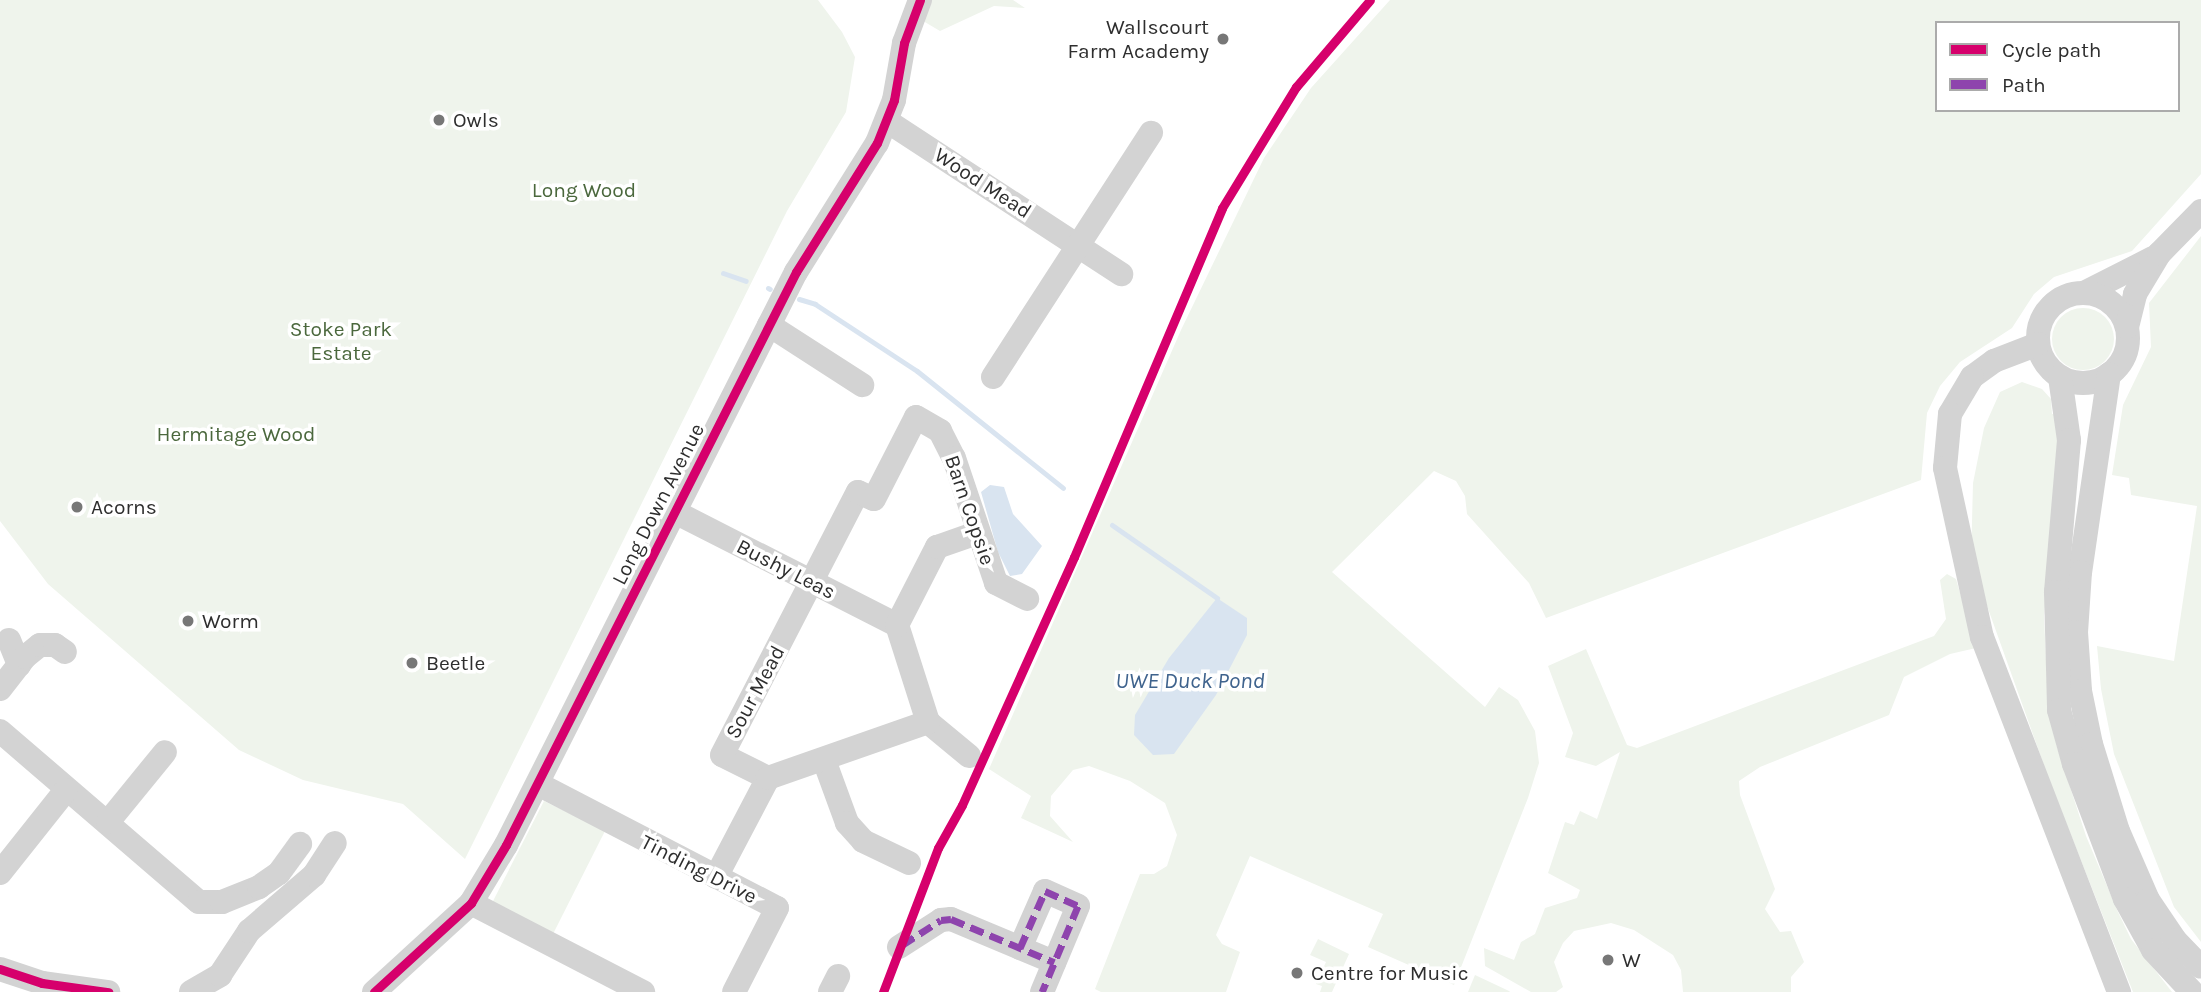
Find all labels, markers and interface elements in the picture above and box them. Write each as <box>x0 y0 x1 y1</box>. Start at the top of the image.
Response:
place label: Wallscourt Farm Academy <box>1068 14 1209 64</box>
legend <box>1935 21 2180 112</box>
marker: Wallscourt Farm Academy <box>1215 31 1231 47</box>
text: Cycle path <box>2002 38 2102 62</box>
text: Path <box>2002 73 2046 97</box>
place label: Owls <box>453 107 499 133</box>
marker: Owls <box>431 112 447 128</box>
street label: Wood Mead <box>930 142 1036 224</box>
park label: Long Wood <box>532 177 636 203</box>
park label: Stoke Park Estate <box>290 316 392 366</box>
street label: Long Down Avenue <box>606 419 710 589</box>
park label: Hermitage Wood <box>157 421 315 447</box>
street label: Barn Copsie <box>939 452 1001 568</box>
place label: Acorns <box>91 494 157 520</box>
marker: Acorns <box>69 499 85 515</box>
street label: Bushy Leas <box>732 533 840 605</box>
place label: Worm <box>202 608 259 634</box>
marker: Worm <box>180 613 196 629</box>
street label: Sour Mead <box>720 641 790 743</box>
place label: Beetle <box>426 650 485 676</box>
marker: Beetle <box>404 655 420 671</box>
water label: UWE Duck Pond <box>1115 667 1265 695</box>
street label: Tinding Drive <box>637 829 761 909</box>
place label: W <box>1622 947 1641 973</box>
marker: W <box>1600 952 1616 968</box>
place label: Centre for Music <box>1311 960 1468 986</box>
marker: Centre for Music <box>1289 965 1305 981</box>

